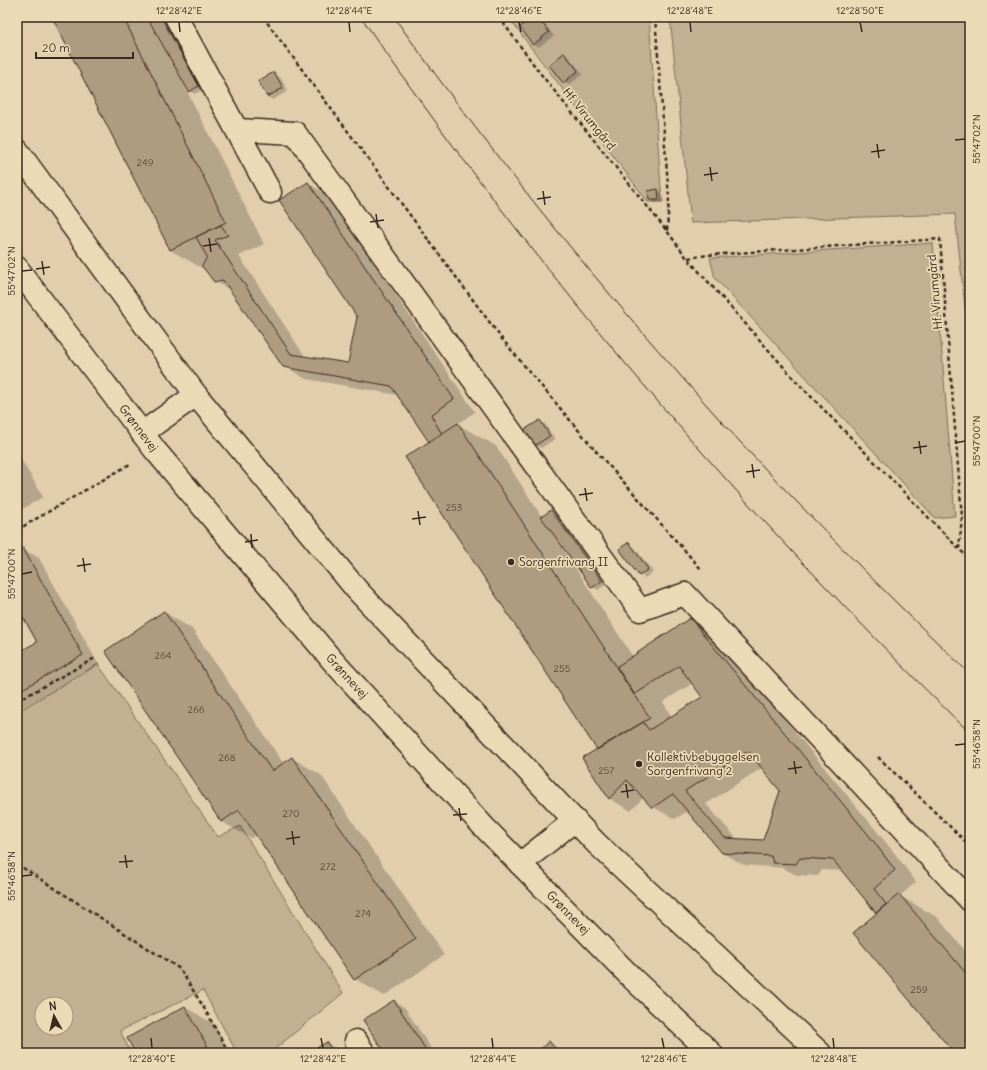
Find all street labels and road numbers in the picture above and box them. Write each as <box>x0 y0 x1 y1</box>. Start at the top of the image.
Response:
street label: Hf. Virumgård <box>560 85 619 153</box>
street label: Hf. Virumgård <box>924 254 945 330</box>
street label: Grønnevej <box>116 401 162 455</box>
street label: Grønnevej <box>323 650 371 702</box>
street label: Grønnevej <box>544 887 593 938</box>

